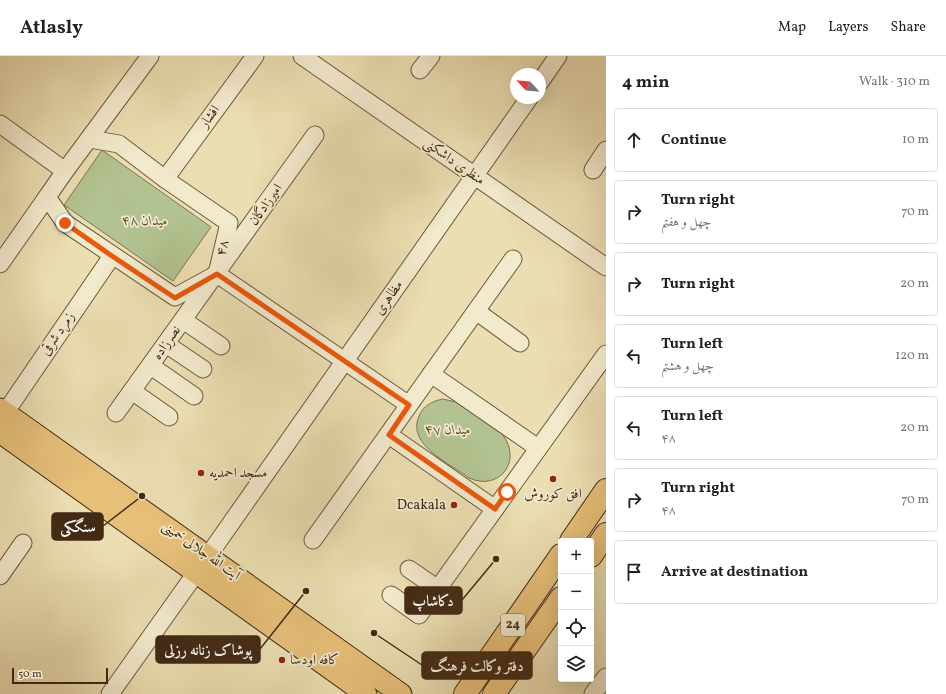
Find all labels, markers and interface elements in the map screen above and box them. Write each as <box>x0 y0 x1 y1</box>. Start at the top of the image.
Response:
text: Atlasly <box>20 15 83 41</box>
text: Map <box>778 18 806 37</box>
text: Layers <box>828 18 868 37</box>
text: Share <box>890 18 926 37</box>
north arrow <box>510 68 546 104</box>
text: 4 min <box>622 71 669 94</box>
text: Walk · 310 m <box>859 73 930 91</box>
street label: افشار <box>194 102 225 134</box>
icon: ahead <box>623 129 645 151</box>
text: Continue <box>661 130 726 151</box>
text: 10 m <box>902 131 929 149</box>
street label: منظری داشکنی <box>420 134 488 190</box>
street label: امیرزادگان <box>245 180 287 230</box>
text: Turn right <box>661 190 735 211</box>
icon: right <box>623 201 645 223</box>
text: 70 m <box>901 203 929 221</box>
park label: میدان ۴۸ <box>122 212 168 231</box>
route end <box>56 214 74 232</box>
text: چهل و هفتم <box>661 214 711 232</box>
street label: ۴۸ <box>212 238 234 258</box>
icon: right <box>623 273 645 295</box>
text: Turn right <box>661 274 735 295</box>
text: 20 m <box>900 275 929 293</box>
street label: مظاهری <box>370 277 408 319</box>
street label: زمرد شرقی <box>37 308 79 360</box>
street label: نصرزاده <box>148 322 186 364</box>
text: Turn left <box>661 334 723 355</box>
icon: left <box>623 345 645 367</box>
text: 120 m <box>895 347 929 365</box>
text: چهل و هشتم <box>661 358 714 376</box>
text: Turn left <box>661 406 723 427</box>
icon: left <box>623 417 645 439</box>
text: 20 m <box>900 419 929 437</box>
park label: میدان ۴۷ <box>425 421 471 440</box>
text: ۴۸ <box>661 430 676 448</box>
place label: مسجد احمدیه <box>209 464 267 483</box>
marker: مسجد احمدیه <box>196 468 206 478</box>
marker: افق کوروش <box>548 474 558 484</box>
text: Turn right <box>661 478 735 499</box>
route start <box>498 483 516 501</box>
place label: افق کوروش <box>524 485 582 504</box>
icon: right <box>623 489 645 511</box>
text: 70 m <box>901 491 929 509</box>
place label: Dcakala <box>397 496 446 515</box>
marker: Dcakala <box>449 500 459 510</box>
text: ۴۸ <box>661 502 676 520</box>
callout: سنگکی <box>52 513 103 540</box>
street label: آيت الله جلالى خمينى <box>158 514 247 586</box>
text: سنگکی <box>60 517 96 539</box>
map controls <box>558 538 594 682</box>
button: + <box>558 538 594 574</box>
icon: arrive <box>623 561 645 583</box>
text: Arrive at destination <box>661 562 808 583</box>
button: − <box>558 574 594 610</box>
callout: دکاشاپ <box>405 587 462 614</box>
text: دکاشاپ <box>412 592 454 613</box>
button: locate <box>558 610 594 646</box>
road number: 24 <box>501 614 525 636</box>
callout: پوشاک زنانه رزلی <box>156 636 260 663</box>
text: پوشاک زنانه رزلی <box>163 641 253 662</box>
button: layers <box>558 646 594 682</box>
place label: کافه اودسا <box>290 651 339 670</box>
callout: دفتر وکالت فرهنگ <box>422 652 532 679</box>
marker: کافه اودسا <box>277 655 287 665</box>
text: دفتر وکالت فرهنگ <box>430 656 524 678</box>
scale bar <box>12 666 108 685</box>
text: 50 m <box>18 667 42 682</box>

